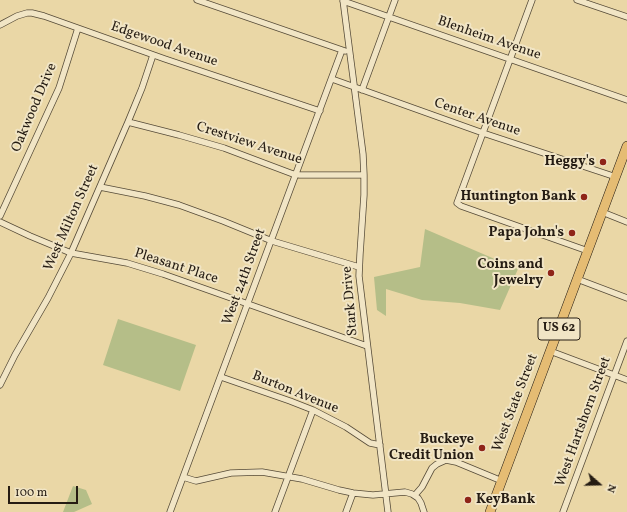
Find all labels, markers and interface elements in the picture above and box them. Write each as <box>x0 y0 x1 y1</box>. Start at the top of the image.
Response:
street label: Blenheim Avenue <box>435 13 543 65</box>
street label: Edgewood Avenue <box>108 19 220 71</box>
street label: Oakwood Drive <box>9 61 61 155</box>
street label: Center Avenue <box>432 95 522 141</box>
street label: Crestview Avenue <box>194 119 304 169</box>
place label: Heggy's <box>545 154 595 170</box>
marker: Heggy's <box>598 157 608 167</box>
street label: West Milton Street <box>41 162 103 274</box>
place label: Huntington Bank <box>460 189 576 205</box>
marker: Huntington Bank <box>579 192 589 202</box>
place label: Papa John's <box>488 225 564 241</box>
street label: West 24th Street <box>220 226 270 328</box>
marker: Papa John's <box>567 228 577 238</box>
street label: Pleasant Place <box>132 246 220 288</box>
place label: Coins and Jewelry <box>477 257 543 290</box>
street label: Stark Drive <box>340 265 362 337</box>
marker: Coins and Jewelry <box>546 268 556 278</box>
road number: US 62 <box>538 318 580 340</box>
street label: West State Street <box>490 352 542 454</box>
street label: West Hartshorn Street <box>553 355 615 489</box>
street label: Burton Avenue <box>249 368 341 418</box>
place label: Buckeye Credit Union <box>389 432 474 464</box>
marker: Buckeye Credit Union <box>477 443 487 453</box>
north arrow <box>579 464 619 504</box>
scale bar <box>10 478 80 504</box>
text: N <box>602 482 619 495</box>
text: 100 m <box>15 485 47 501</box>
place label: KeyBank <box>476 492 535 508</box>
marker: KeyBank <box>463 495 473 505</box>

